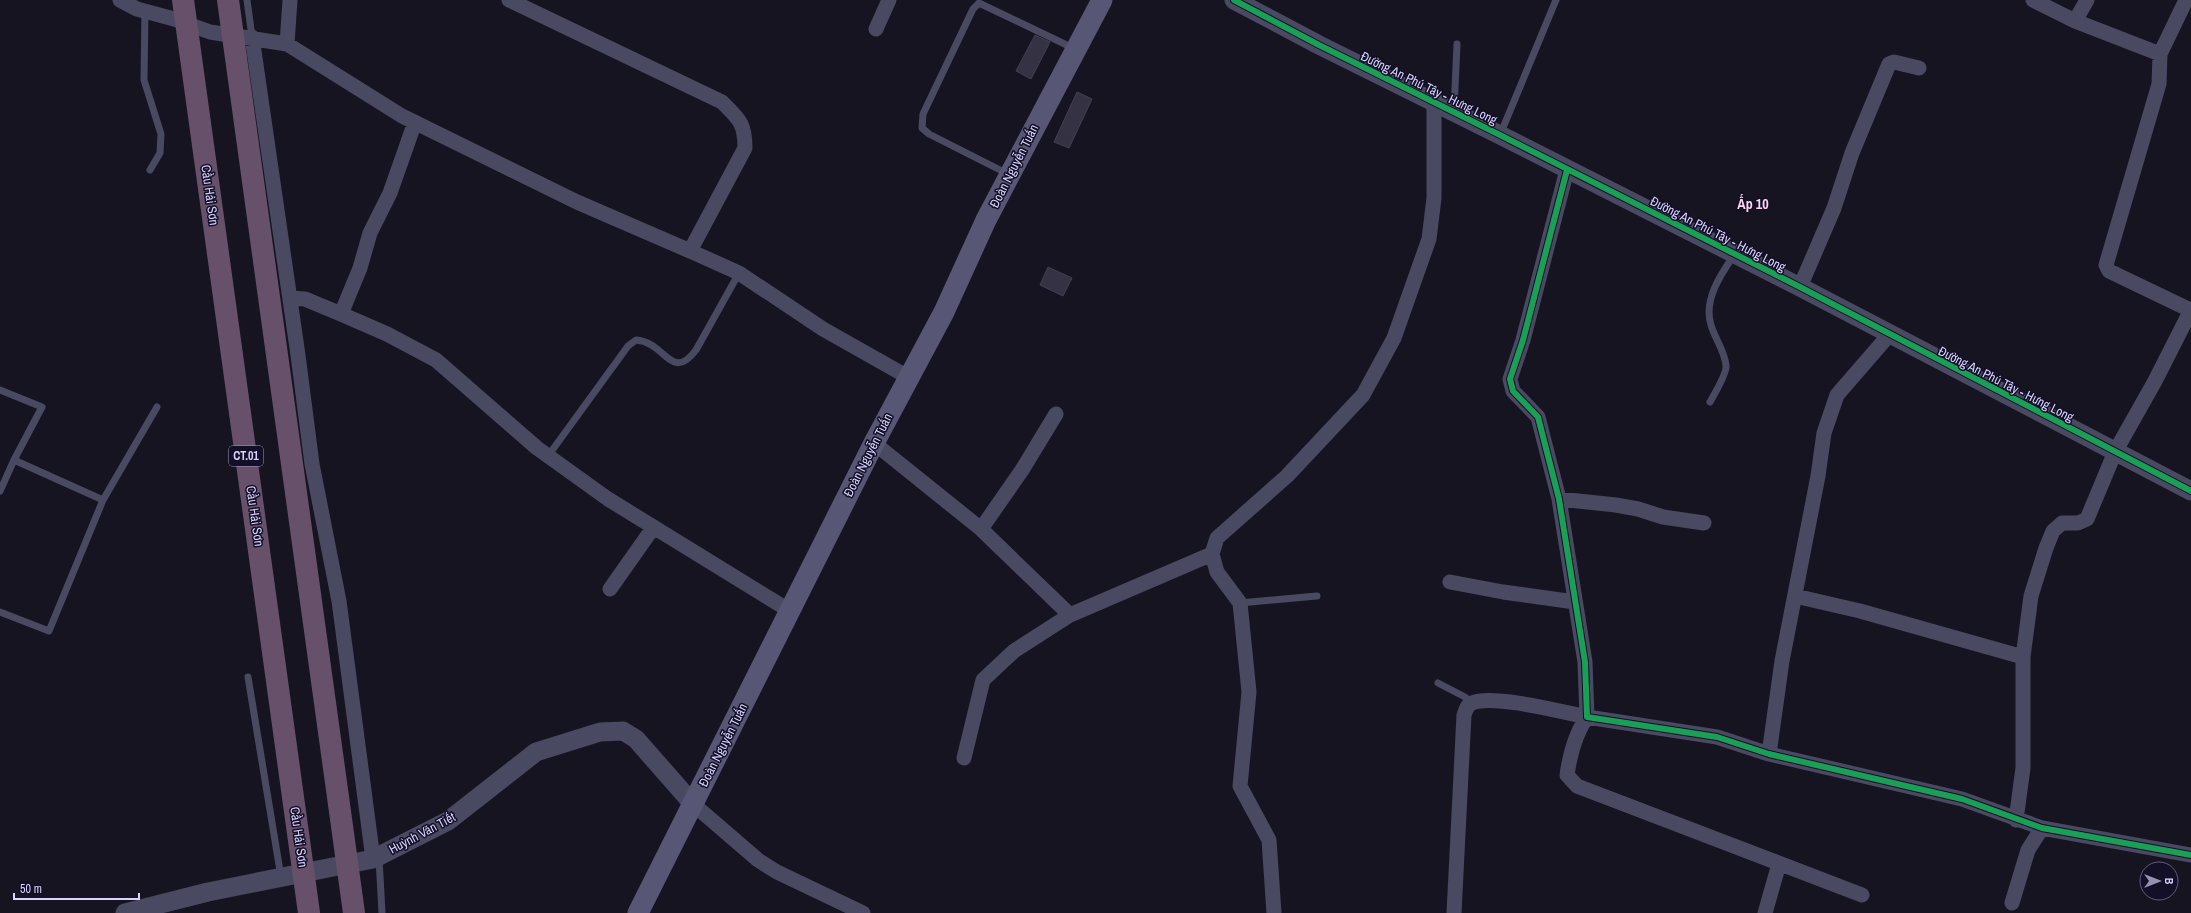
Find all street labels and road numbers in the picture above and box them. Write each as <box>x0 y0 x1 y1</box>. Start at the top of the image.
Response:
street label: Đường An Phú Tây - Hưng Long <box>1358 47 1500 129</box>
street label: Đoàn Nguyễn Tuấn <box>986 121 1042 211</box>
street label: Cầu Hải Sơn <box>197 164 223 226</box>
street label: Đường An Phú Tây - Hưng Long <box>1647 192 1789 276</box>
street label: Đường An Phú Tây - Hưng Long <box>1935 342 2077 426</box>
street label: Đoàn Nguyễn Tuấn <box>840 410 896 500</box>
road number: CT.01 <box>229 446 263 466</box>
street label: Cầu Hải Sơn <box>242 485 268 547</box>
street label: Đoàn Nguyễn Tuấn <box>695 700 751 790</box>
street label: Cầu Hải Sơn <box>286 806 312 868</box>
street label: Huỳnh Văn Tiết <box>386 808 458 858</box>

